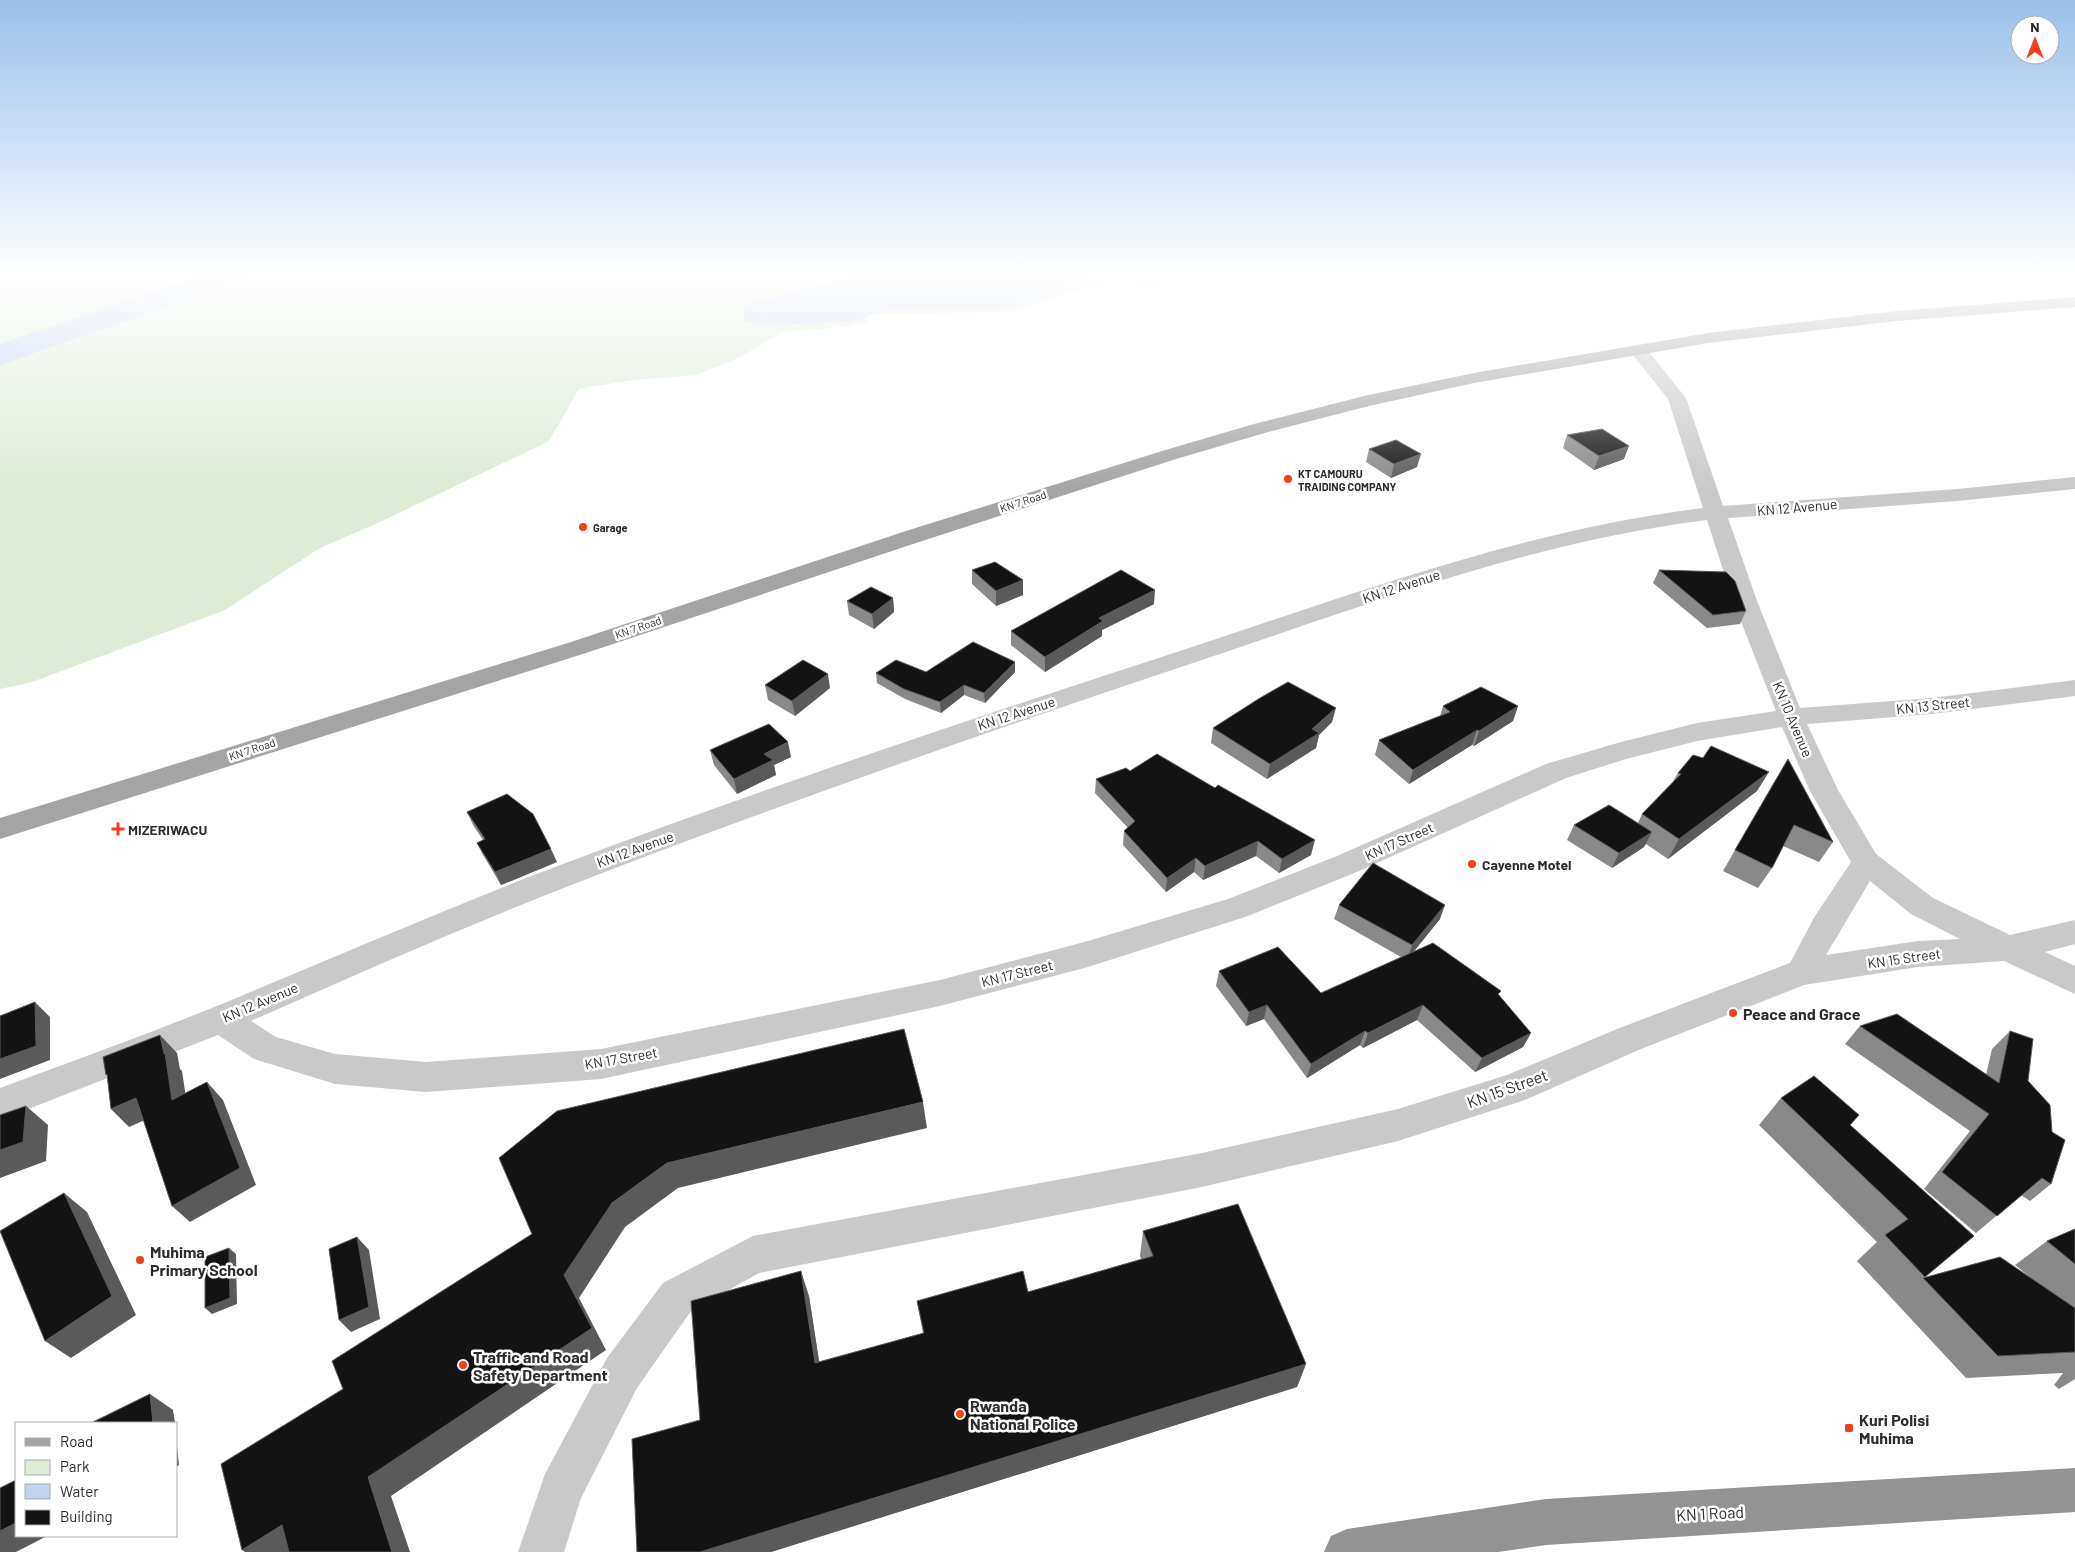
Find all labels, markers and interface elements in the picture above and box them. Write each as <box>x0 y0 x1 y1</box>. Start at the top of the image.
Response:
north arrow <box>2010 15 2060 65</box>
text: N <box>2030 18 2040 35</box>
place label: KT CAMOURU TRAIDING COMPANY <box>1298 467 1397 493</box>
marker: KT CAMOURU TRAIDING COMPANY <box>1282 473 1294 485</box>
street label: KN 7 Road <box>998 487 1048 515</box>
street label: KN 12 Avenue <box>1756 495 1838 519</box>
marker: Garage <box>577 521 589 533</box>
place label: Garage <box>593 521 628 534</box>
street label: KN 12 Avenue <box>1360 565 1442 607</box>
street label: KN 7 Road <box>613 613 663 641</box>
street label: KN 10 Avenue <box>1769 678 1817 760</box>
street label: KN 12 Avenue <box>975 692 1057 734</box>
street label: KN 13 Street <box>1895 693 1971 717</box>
street label: KN 7 Road <box>227 735 277 763</box>
street label: KN 17 Street <box>1362 818 1436 864</box>
place label: MIZERIWACU <box>128 821 207 838</box>
marker: MIZERIWACU <box>112 823 124 835</box>
street label: KN 12 Avenue <box>594 827 676 871</box>
place label: Cayenne Motel <box>1482 856 1572 873</box>
marker: Cayenne Motel <box>1466 858 1478 870</box>
street label: KN 15 Street <box>1866 944 1942 972</box>
street label: KN 17 Street <box>979 956 1055 990</box>
street label: KN 12 Avenue <box>220 978 300 1026</box>
place label: Peace and Grace <box>1743 1004 1861 1023</box>
marker: Peace and Grace <box>1727 1007 1739 1019</box>
street label: KN 17 Street <box>583 1043 659 1073</box>
street label: KN 15 Street <box>1464 1065 1550 1111</box>
place label: Muhima Primary School <box>150 1242 258 1279</box>
marker: Muhima Primary School <box>134 1254 146 1266</box>
place label: Traffic and Road Safety Department <box>473 1347 608 1384</box>
marker: Traffic and Road Safety Department <box>457 1359 469 1371</box>
place label: Rwanda National Police <box>970 1396 1076 1433</box>
marker: Rwanda National Police <box>954 1408 966 1420</box>
place label: Kuri Polisi Muhima <box>1859 1410 1929 1447</box>
legend <box>15 1422 178 1537</box>
marker: Kuri Polisi Muhima <box>1843 1422 1855 1434</box>
text: Road <box>60 1432 93 1450</box>
text: Park <box>60 1457 90 1475</box>
text: Water <box>60 1482 99 1500</box>
street label: KN 1 Road <box>1676 1502 1744 1524</box>
text: Building <box>60 1507 113 1525</box>

